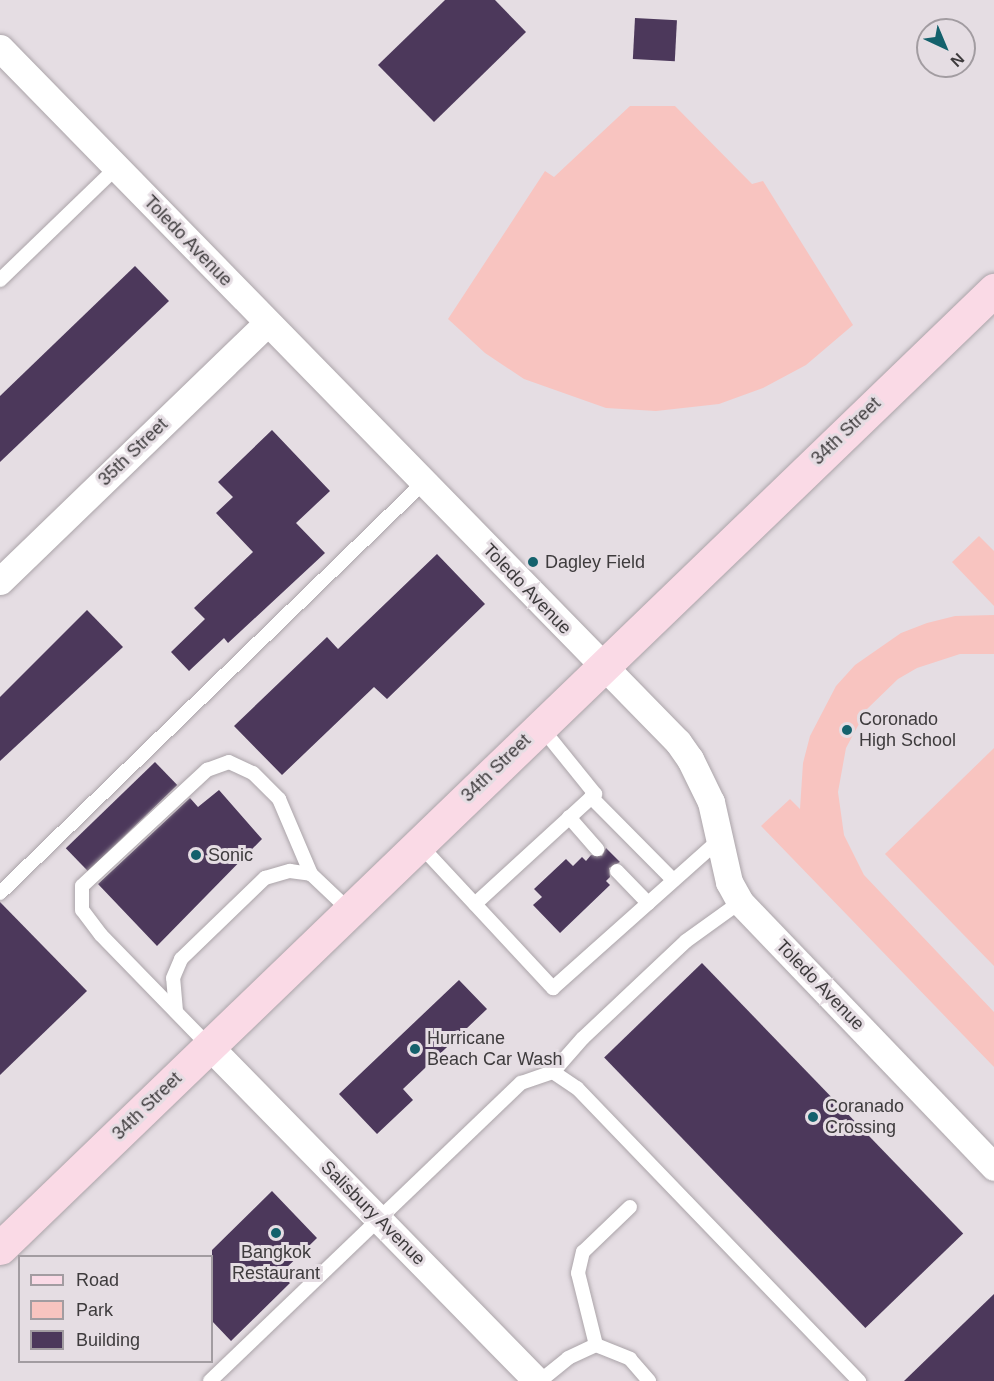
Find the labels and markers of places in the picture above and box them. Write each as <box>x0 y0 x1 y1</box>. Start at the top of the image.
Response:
place label: Dagley Field <box>545 551 645 573</box>
marker: Dagley Field <box>526 555 540 569</box>
place label: Coronado High School <box>859 709 956 752</box>
marker: Coronado High School <box>840 723 854 737</box>
place label: Sonic <box>208 844 253 866</box>
marker: Sonic <box>189 848 203 862</box>
place label: Hurricane Beach Car Wash <box>427 1028 562 1070</box>
marker: Hurricane Beach Car Wash <box>408 1042 422 1056</box>
place label: Coranado Crossing <box>825 1096 904 1138</box>
marker: Coranado Crossing <box>806 1110 820 1124</box>
marker: Bangkok Restaurant <box>269 1226 283 1240</box>
place label: Bangkok Restaurant <box>232 1242 320 1284</box>

